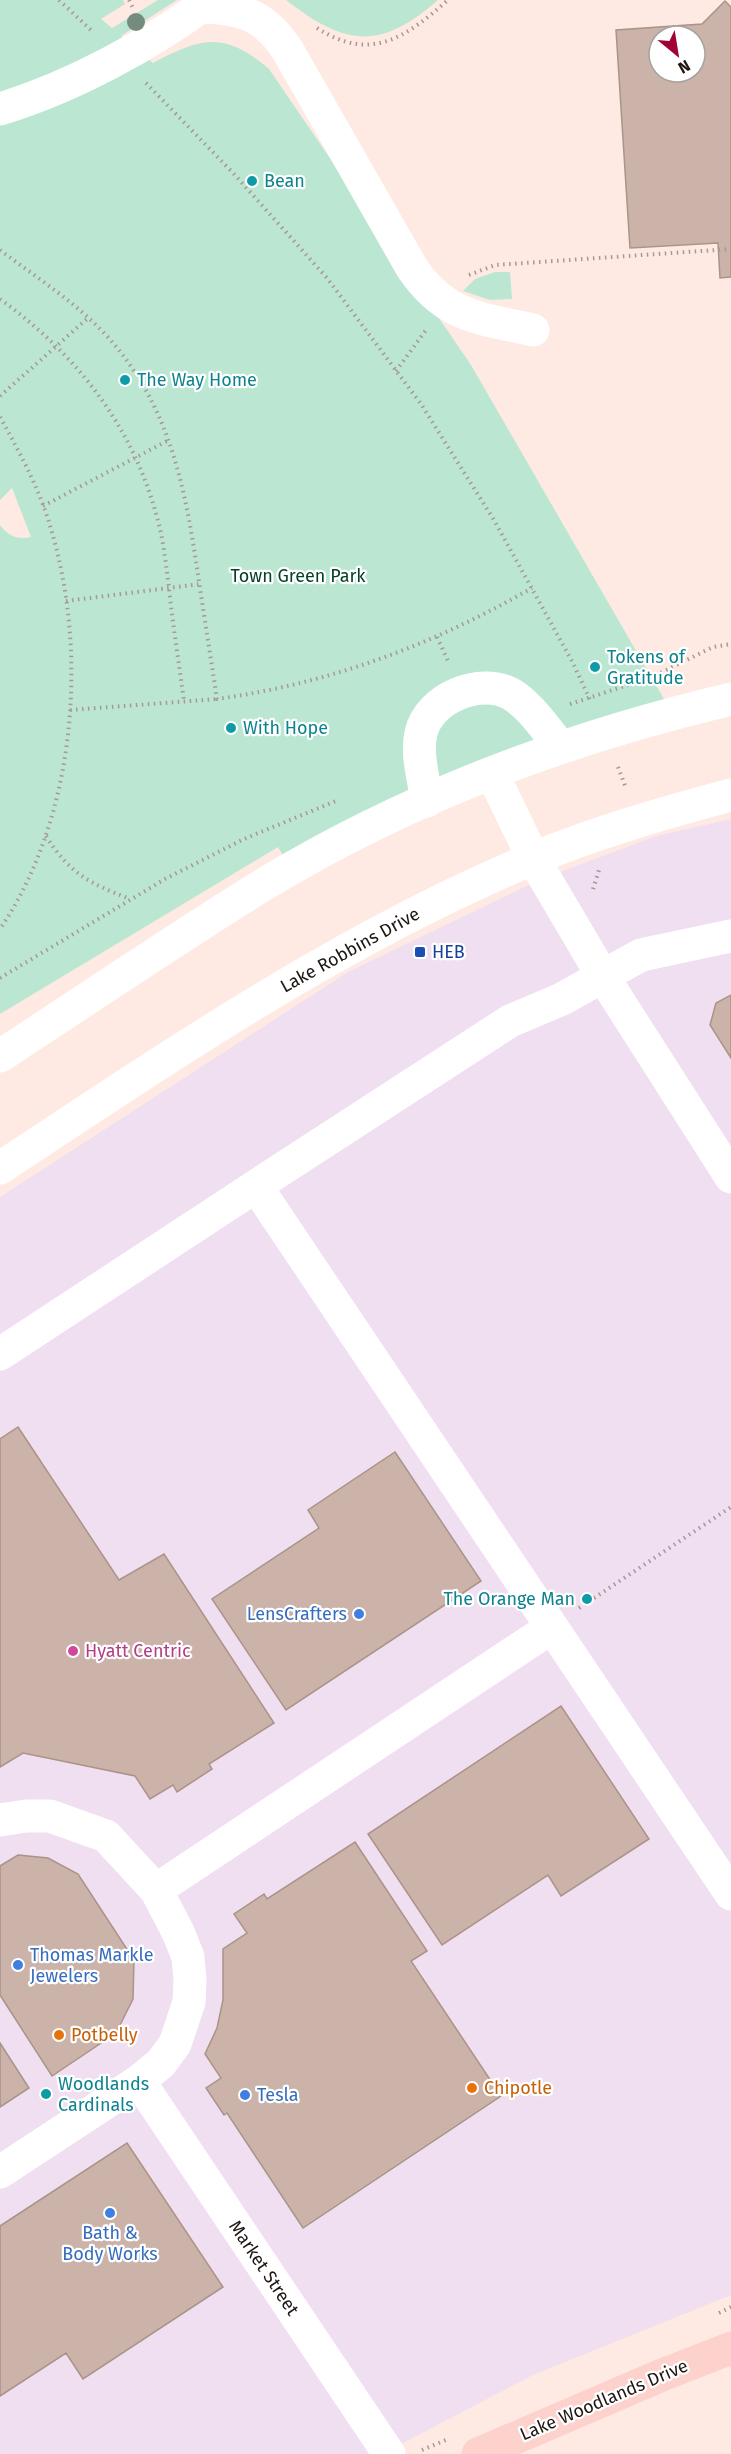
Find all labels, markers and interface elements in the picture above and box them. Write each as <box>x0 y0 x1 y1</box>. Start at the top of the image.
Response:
north arrow <box>647 24 707 84</box>
text: N <box>675 56 694 77</box>
place label: Bean <box>264 170 305 192</box>
marker: Bean <box>245 174 259 188</box>
place label: The Way Home <box>137 369 257 391</box>
marker: The Way Home <box>118 373 132 387</box>
park label: Town Green Park <box>230 565 366 587</box>
place label: Tokens of Gratitude <box>607 646 687 689</box>
marker: Tokens of Gratitude <box>588 660 602 674</box>
place label: With Hope <box>243 717 328 739</box>
marker: With Hope <box>224 721 238 735</box>
street label: Lake Robbins Drive <box>277 903 423 997</box>
place label: HEB <box>432 941 465 963</box>
marker: HEB <box>413 945 427 959</box>
place label: The Orange Man <box>443 1588 575 1610</box>
marker: The Orange Man <box>580 1592 594 1606</box>
place label: LensCrafters <box>247 1603 347 1625</box>
marker: LensCrafters <box>352 1607 366 1621</box>
place label: Hyatt Centric <box>85 1640 191 1662</box>
marker: Hyatt Centric <box>66 1644 80 1658</box>
place label: Thomas Markle Jewelers <box>30 1944 154 1987</box>
marker: Thomas Markle Jewelers <box>11 1958 25 1972</box>
place label: Potbelly <box>71 2024 138 2046</box>
marker: Potbelly <box>52 2028 66 2042</box>
place label: Woodlands Cardinals <box>58 2073 149 2116</box>
place label: Chipotle <box>484 2077 552 2099</box>
marker: Chipotle <box>465 2081 479 2095</box>
place label: Tesla <box>257 2084 299 2106</box>
marker: Woodlands Cardinals <box>39 2087 53 2101</box>
marker: Tesla <box>238 2088 252 2102</box>
marker: Bath & Body Works <box>103 2206 117 2220</box>
street label: Market Street <box>224 2216 304 2320</box>
place label: Bath & Body Works <box>62 2222 158 2265</box>
street label: Lake Woodlands Drive <box>517 2355 691 2445</box>

